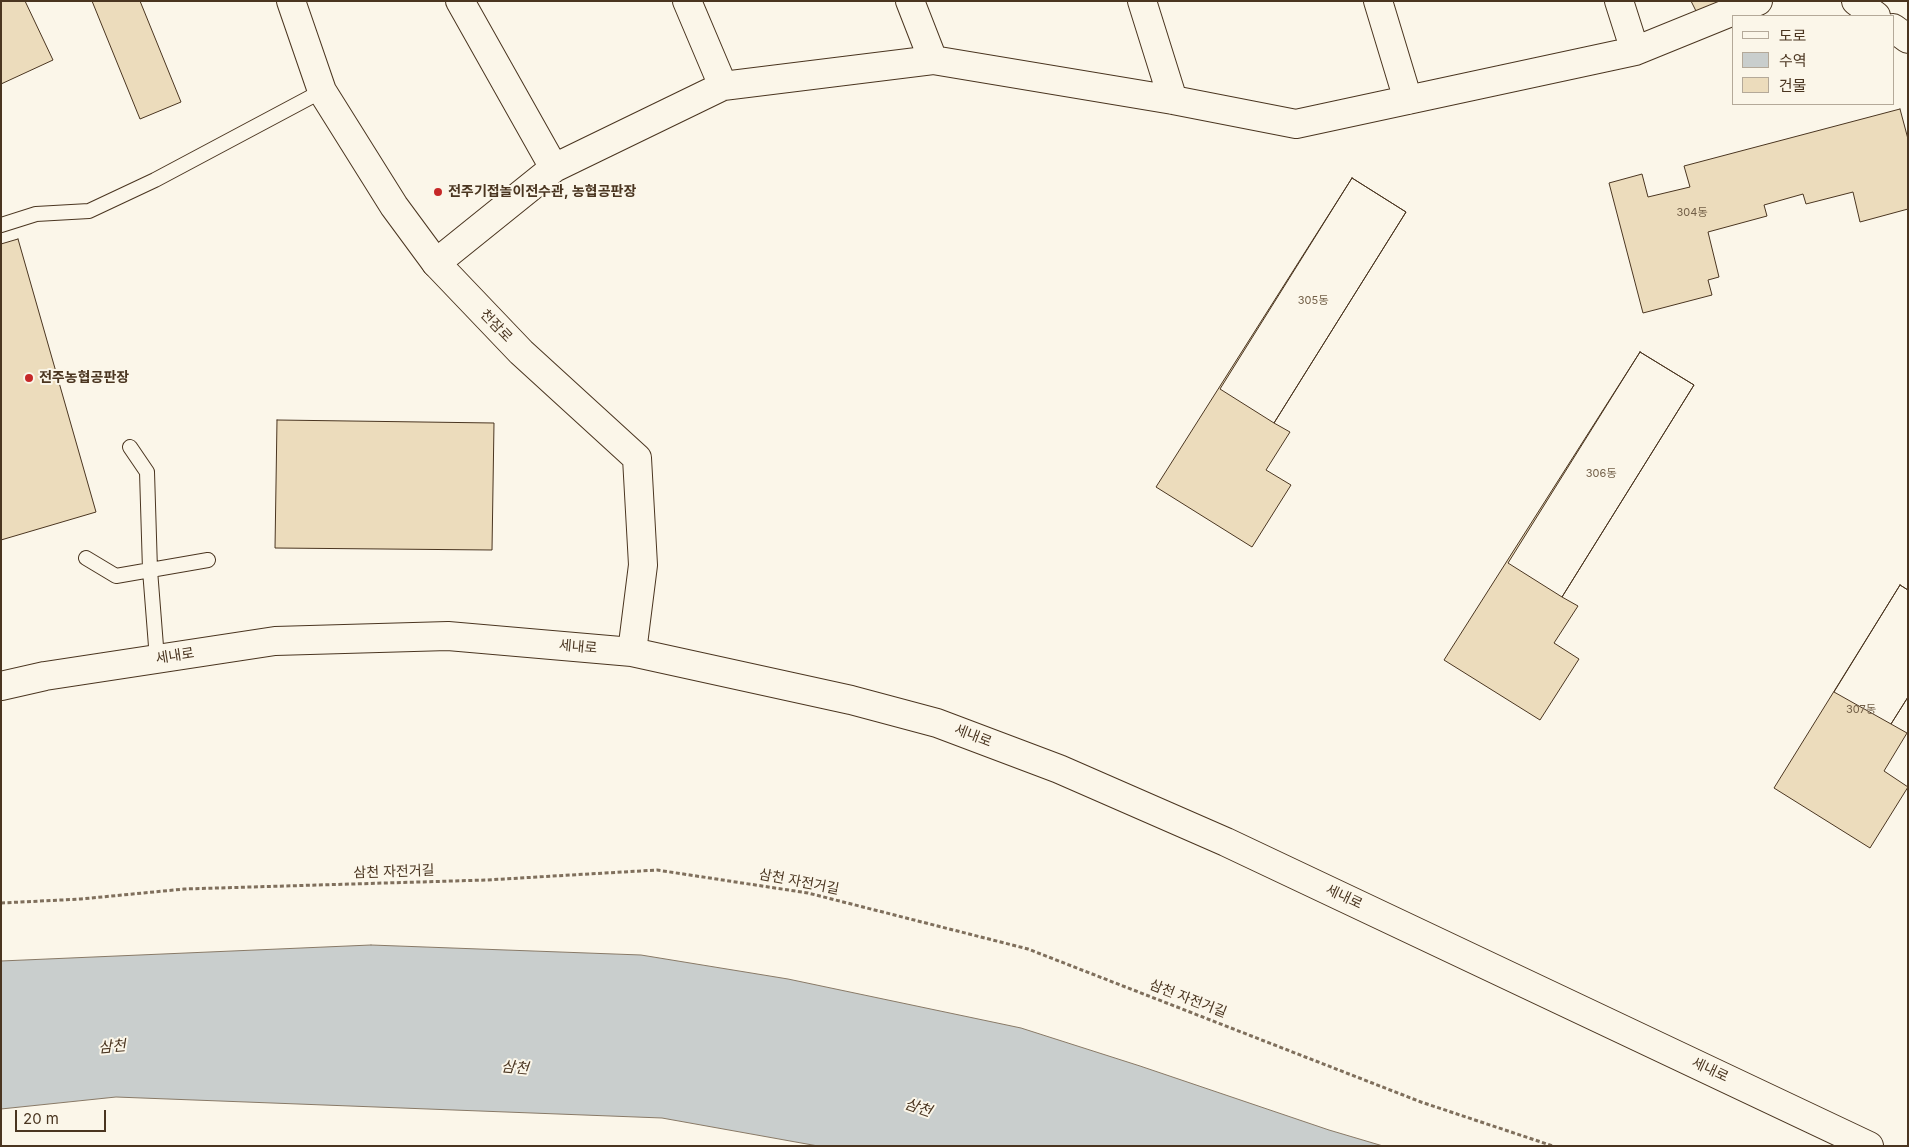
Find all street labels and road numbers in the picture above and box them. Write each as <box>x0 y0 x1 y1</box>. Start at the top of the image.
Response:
street label: 천잠로 <box>477 306 515 346</box>
street label: 세내로 <box>558 637 598 657</box>
street label: 세내로 <box>155 645 195 667</box>
street label: 세내로 <box>952 721 994 751</box>
street label: 삼천 자전거길 <box>353 862 435 882</box>
street label: 삼천 자전거길 <box>758 866 840 898</box>
street label: 세내로 <box>1323 881 1365 913</box>
street label: 삼천 자전거길 <box>1147 977 1229 1021</box>
street label: 세내로 <box>1689 1054 1731 1086</box>

